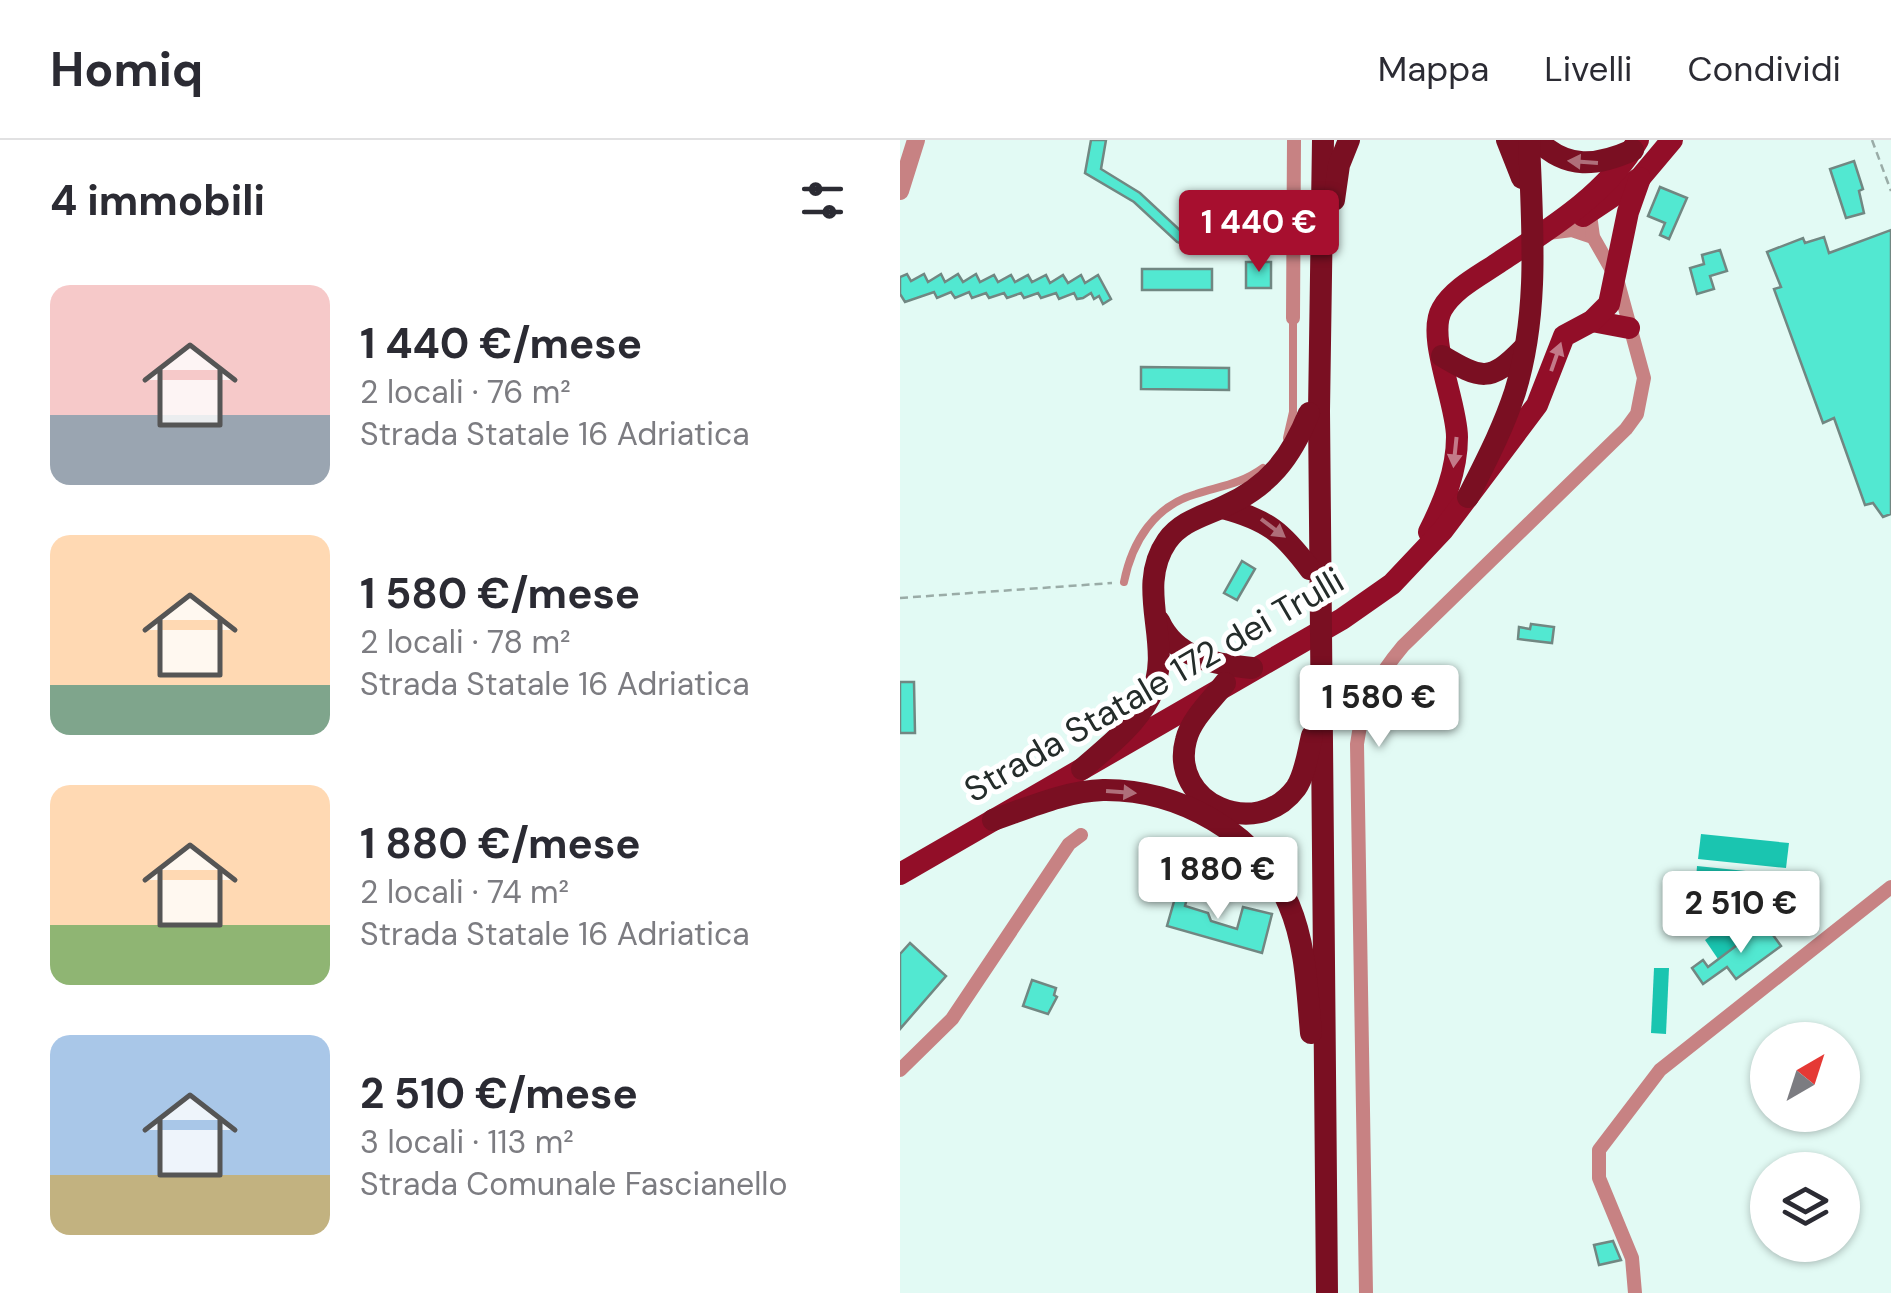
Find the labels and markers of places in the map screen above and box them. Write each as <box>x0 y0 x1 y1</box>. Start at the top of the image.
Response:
pin: 1 440 € <box>1167 190 1351 275</box>
pin: 1 580 € <box>1287 665 1471 750</box>
pin: 1 880 € <box>1126 837 1310 922</box>
pin: 2 510 € <box>1649 871 1833 956</box>

